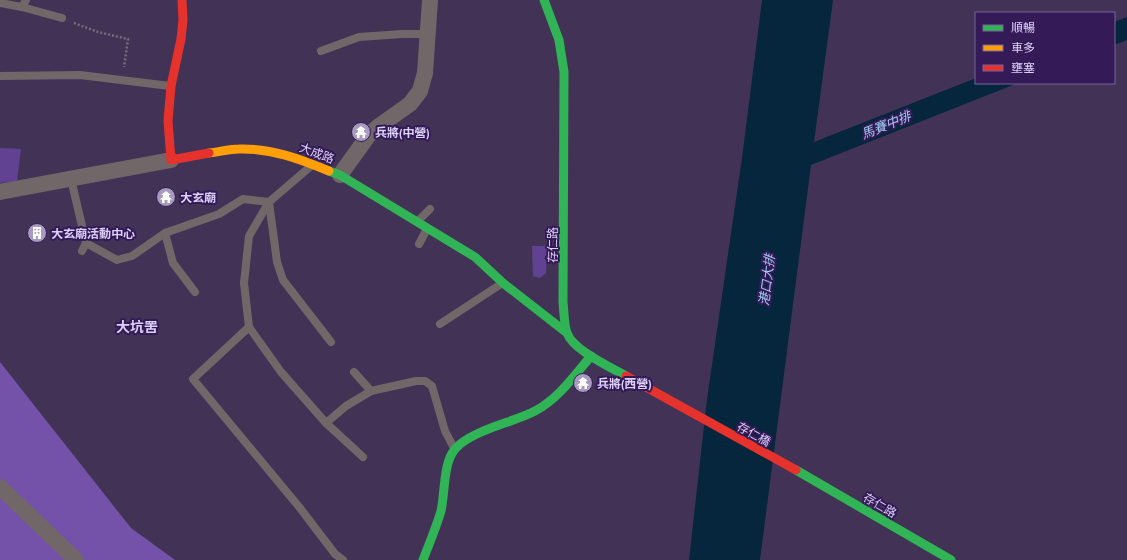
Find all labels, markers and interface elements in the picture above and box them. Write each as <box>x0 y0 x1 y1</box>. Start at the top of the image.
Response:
legend <box>975 12 1115 84</box>
text: 順暢 <box>1011 20 1035 35</box>
text: 車多 <box>1011 40 1035 55</box>
text: 壅塞 <box>1011 60 1035 75</box>
water label: 馬賽中排 <box>859 107 915 143</box>
temple icon: 兵將(中營) <box>350 121 372 143</box>
place label: 兵將(中營) <box>375 125 430 140</box>
street label: 大成路 <box>298 140 336 166</box>
temple icon: 大玄廟 <box>155 186 177 208</box>
place label: 大玄廟 <box>180 190 216 205</box>
building icon: 大玄廟活動中心 <box>26 222 48 244</box>
place label: 大玄廟活動中心 <box>51 226 135 241</box>
street label: 存仁路 <box>545 227 560 263</box>
water label: 港口大排 <box>755 251 779 307</box>
district label: 大坑罟 <box>116 318 158 336</box>
temple icon: 兵將(西營) <box>572 372 594 394</box>
place label: 兵將(西營) <box>597 376 652 391</box>
street label: 存仁橋 <box>735 419 773 449</box>
street label: 存仁路 <box>861 490 899 520</box>

